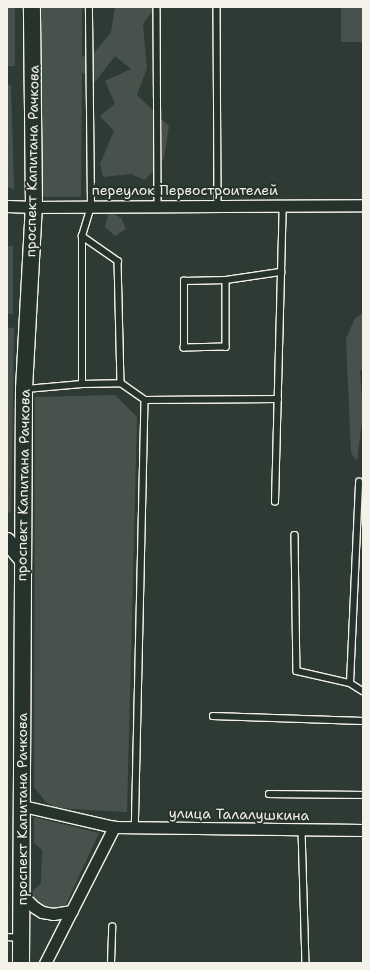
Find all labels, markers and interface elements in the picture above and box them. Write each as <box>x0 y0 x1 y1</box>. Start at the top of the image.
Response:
street label: проспект Капитана Рачкова <box>22 65 42 257</box>
street label: переулок Первостроителей <box>92 182 278 198</box>
street label: проспект Капитана Рачкова <box>13 389 33 581</box>
street label: проспект Капитана Рачкова <box>14 713 30 905</box>
street label: улица Талалушкина <box>169 804 309 824</box>

